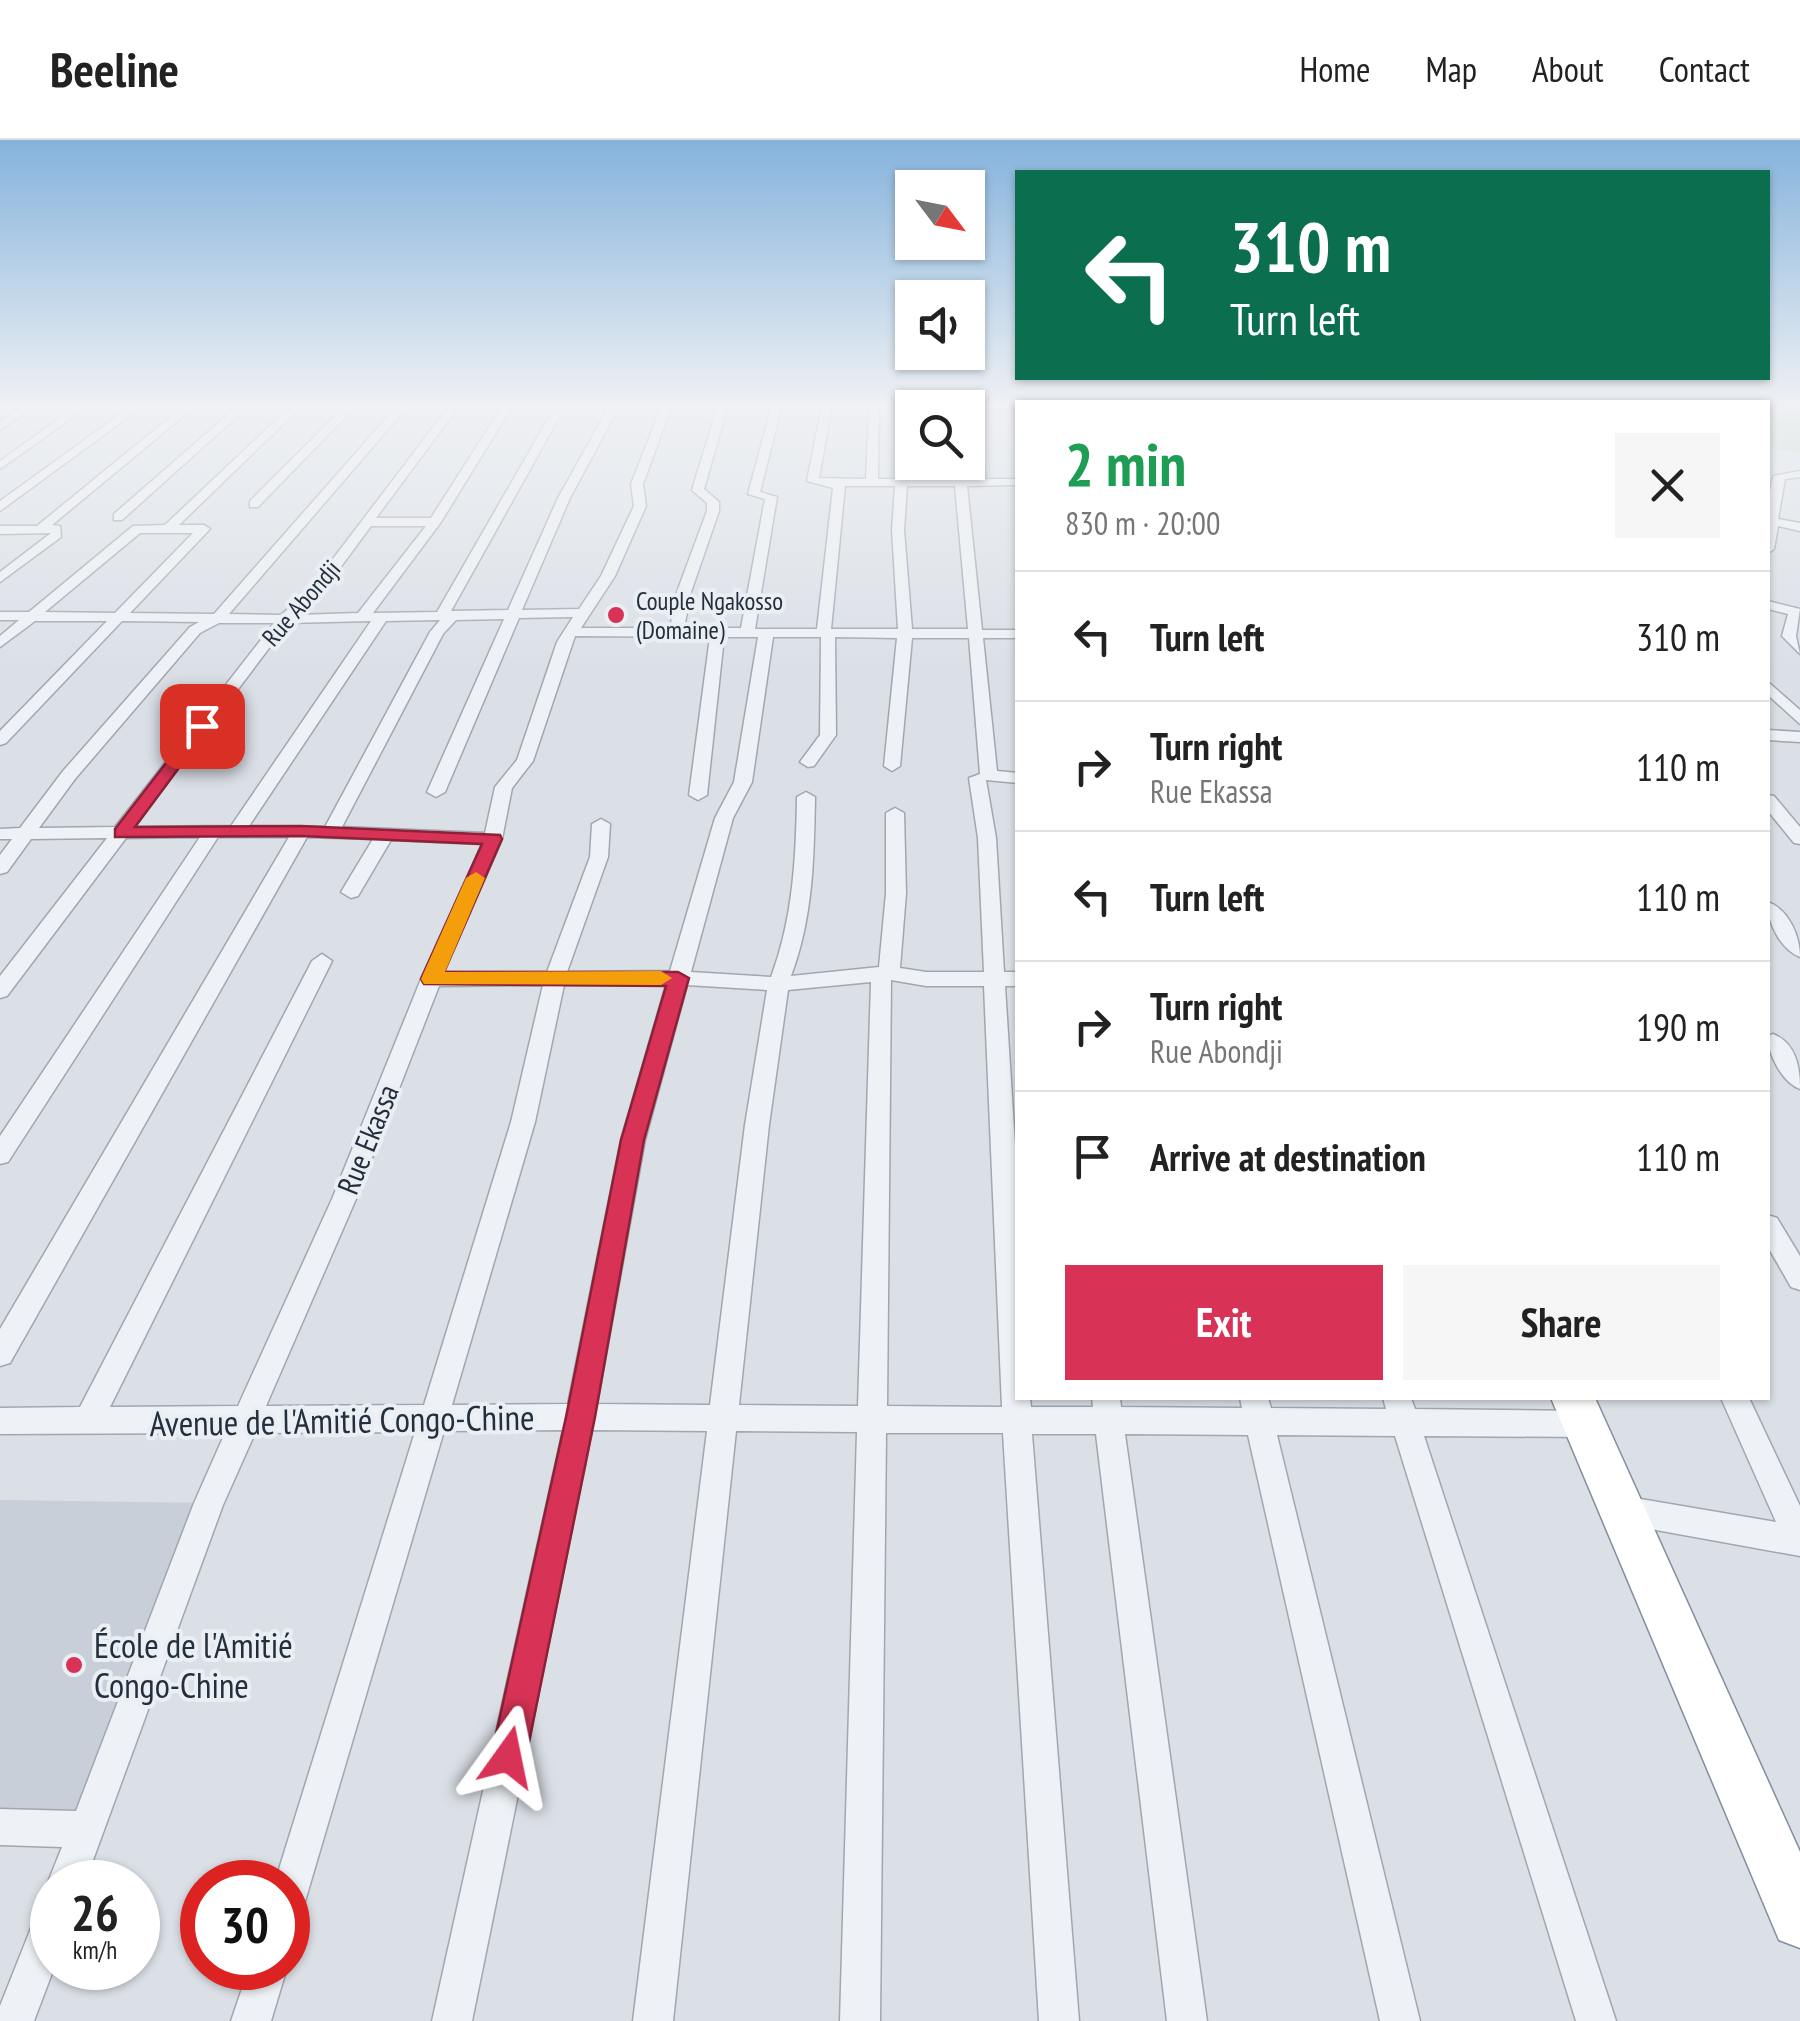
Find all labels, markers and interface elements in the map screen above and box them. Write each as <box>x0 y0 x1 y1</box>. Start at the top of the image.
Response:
text: Beeline <box>50 38 179 100</box>
text: Home <box>1299 46 1371 92</box>
text: Map <box>1426 46 1477 92</box>
text: About <box>1532 46 1604 92</box>
text: Contact <box>1659 46 1750 92</box>
north arrow <box>895 170 985 260</box>
map controls <box>895 170 985 480</box>
text: 310 m <box>1230 201 1391 291</box>
icon: left <box>1065 210 1195 340</box>
button: sound <box>895 280 985 370</box>
text: Turn left <box>1230 289 1360 347</box>
button: search <box>895 390 985 480</box>
text: 2 min <box>1065 425 1186 503</box>
button: close <box>1615 433 1720 538</box>
text: 830 m · 20:00 <box>1065 502 1220 544</box>
street label: Rue Abondji <box>255 553 347 653</box>
place label: Couple Ngakosso (Domaine) <box>636 585 783 646</box>
marker: Couple Ngakosso (Domaine) <box>605 604 627 626</box>
icon: left <box>1065 609 1120 664</box>
text: Turn left <box>1150 612 1264 661</box>
text: 310 m <box>1636 612 1720 661</box>
pin <box>160 684 245 769</box>
icon: arrive <box>175 699 230 754</box>
text: Turn right <box>1150 721 1282 770</box>
icon: right <box>1065 739 1120 794</box>
text: 110 m <box>1636 742 1720 791</box>
text: Rue Ekassa <box>1150 770 1273 812</box>
icon: left <box>1065 869 1120 924</box>
text: Turn left <box>1150 872 1264 921</box>
text: 110 m <box>1636 872 1720 921</box>
text: Turn right <box>1150 981 1282 1030</box>
icon: right <box>1065 999 1120 1054</box>
text: 190 m <box>1636 1002 1720 1051</box>
text: Rue Abondji <box>1150 1030 1283 1072</box>
street label: Rue Ekassa <box>327 1078 407 1200</box>
icon: arrive <box>1065 1129 1120 1184</box>
text: Arrive at destination <box>1150 1132 1426 1181</box>
text: 110 m <box>1636 1132 1720 1181</box>
button: Exit <box>1065 1265 1383 1380</box>
button: Share <box>1403 1265 1720 1380</box>
street label: Avenue de l'Amitié Congo-Chine <box>149 1394 535 1446</box>
place label: École de l'Amitié Congo-Chine <box>94 1622 293 1708</box>
marker: École de l'Amitié Congo-Chine <box>63 1654 85 1676</box>
position arrow <box>456 1705 560 1809</box>
speed limit sign: 30 <box>180 1860 310 1990</box>
text: 26 <box>71 1880 119 1945</box>
text: km/h <box>73 1934 117 1966</box>

